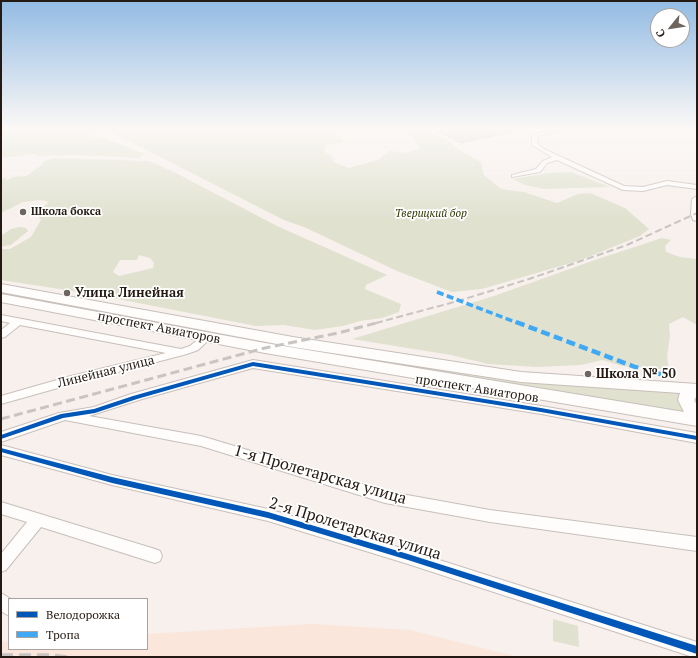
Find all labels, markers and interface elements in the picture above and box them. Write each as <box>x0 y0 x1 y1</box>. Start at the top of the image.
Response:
north arrow <box>650 8 690 48</box>
text: С <box>653 27 668 40</box>
place label: Школа бокса <box>31 205 101 219</box>
marker: Школа бокса <box>18 207 28 217</box>
park label: Тверицкий бор <box>395 207 467 221</box>
place label: Улица Линейная <box>75 285 184 301</box>
marker: Улица Линейная <box>62 288 72 298</box>
street label: проспект Авиаторов <box>96 308 222 348</box>
street label: Линейная улица <box>56 352 156 392</box>
place label: Школа № 50 <box>596 366 676 382</box>
marker: Школа № 50 <box>583 369 593 379</box>
street label: проспект Авиаторов <box>414 372 540 406</box>
street label: 1-я Пролетарская улица <box>231 441 409 509</box>
street label: 2-я Пролетарская улица <box>267 494 443 564</box>
legend <box>8 598 148 650</box>
text: Велодорожка <box>46 607 120 622</box>
text: Тропа <box>46 627 80 642</box>

